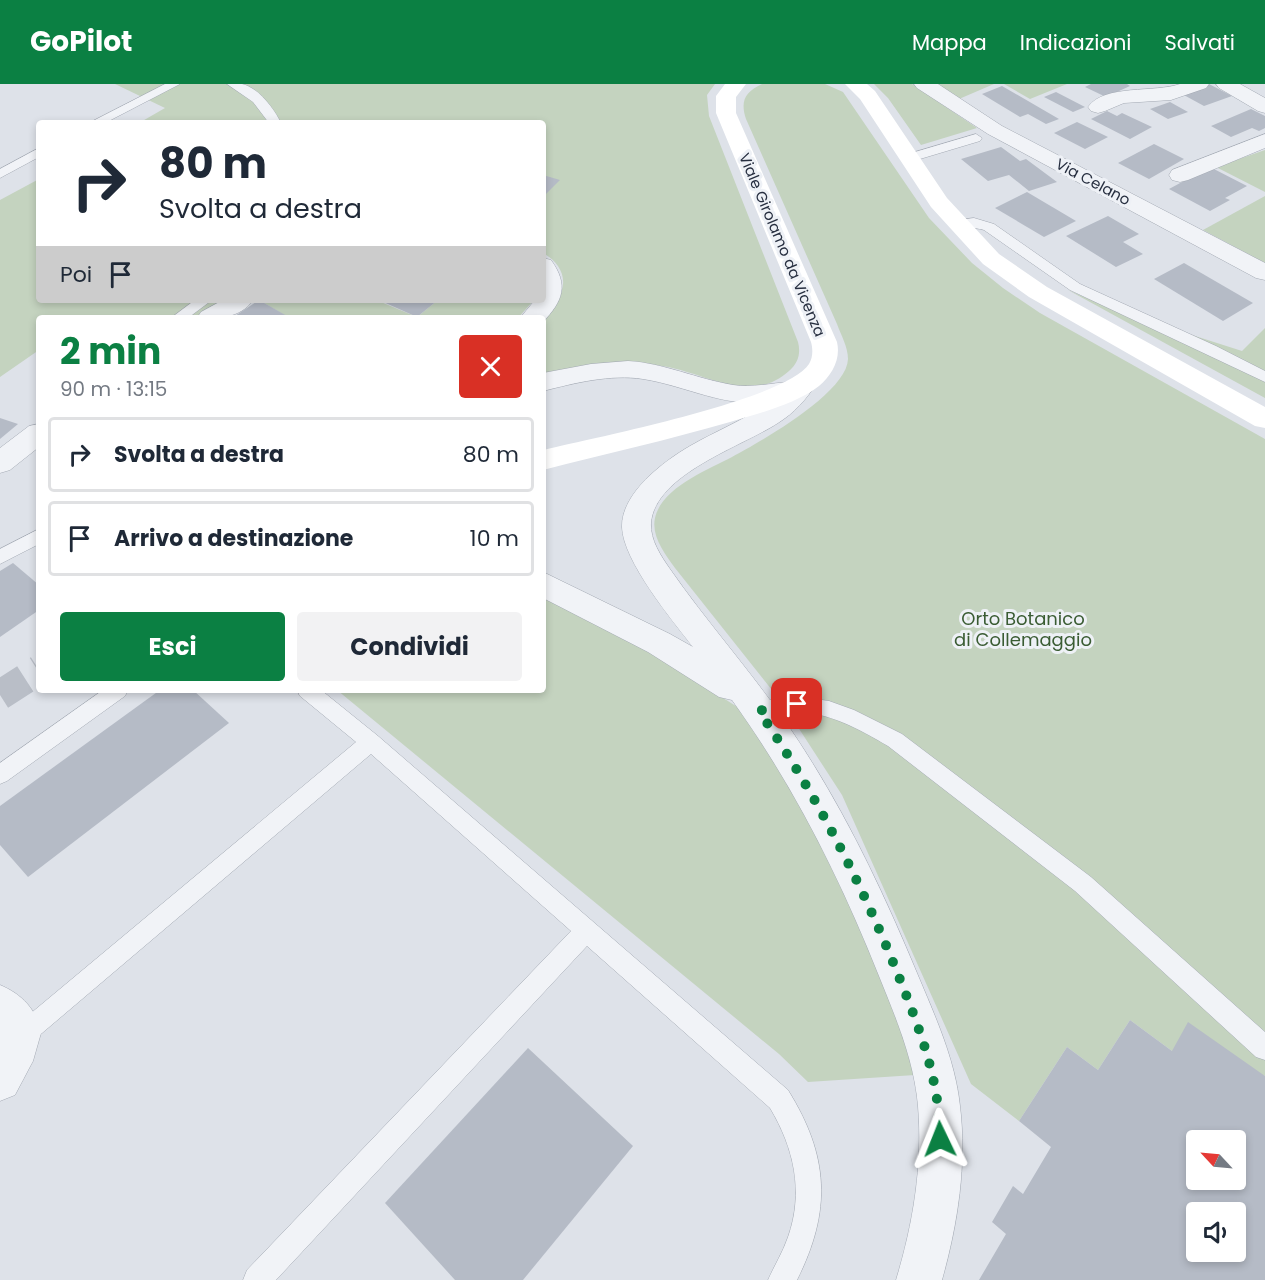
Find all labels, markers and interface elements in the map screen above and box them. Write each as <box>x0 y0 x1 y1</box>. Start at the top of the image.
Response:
text: GoPilot <box>30 22 132 61</box>
text: Mappa <box>912 28 987 57</box>
text: Indicazioni <box>1020 28 1132 57</box>
text: Salvati <box>1165 28 1235 57</box>
text: 80 m <box>159 134 267 193</box>
icon: right <box>60 144 138 222</box>
street label: Viale Girolamo da Vicenza <box>734 150 831 340</box>
street label: Via Celano <box>1052 153 1134 210</box>
text: Svolta a destra <box>159 190 362 227</box>
icon: arrive <box>104 258 137 291</box>
text: Poi <box>60 259 92 290</box>
text: 2 min <box>60 326 161 377</box>
button: close <box>459 335 522 398</box>
text: 90 m · 13:15 <box>60 375 167 403</box>
icon: right <box>63 438 96 471</box>
text: Svolta a destra <box>114 439 284 470</box>
text: 80 m <box>463 439 519 470</box>
icon: arrive <box>63 522 96 555</box>
text: Arrivo a destinazione <box>114 523 353 554</box>
text: 10 m <box>470 523 519 554</box>
park label: Orto Botanico di Collemaggio <box>954 606 1092 652</box>
button: Esci <box>60 612 285 681</box>
button: Condividi <box>297 612 522 681</box>
pin <box>771 678 822 729</box>
icon: arrive <box>780 687 813 720</box>
position arrow <box>908 1107 972 1171</box>
north arrow <box>1186 1130 1246 1190</box>
map controls <box>1186 1130 1246 1262</box>
button: sound <box>1186 1202 1246 1262</box>

